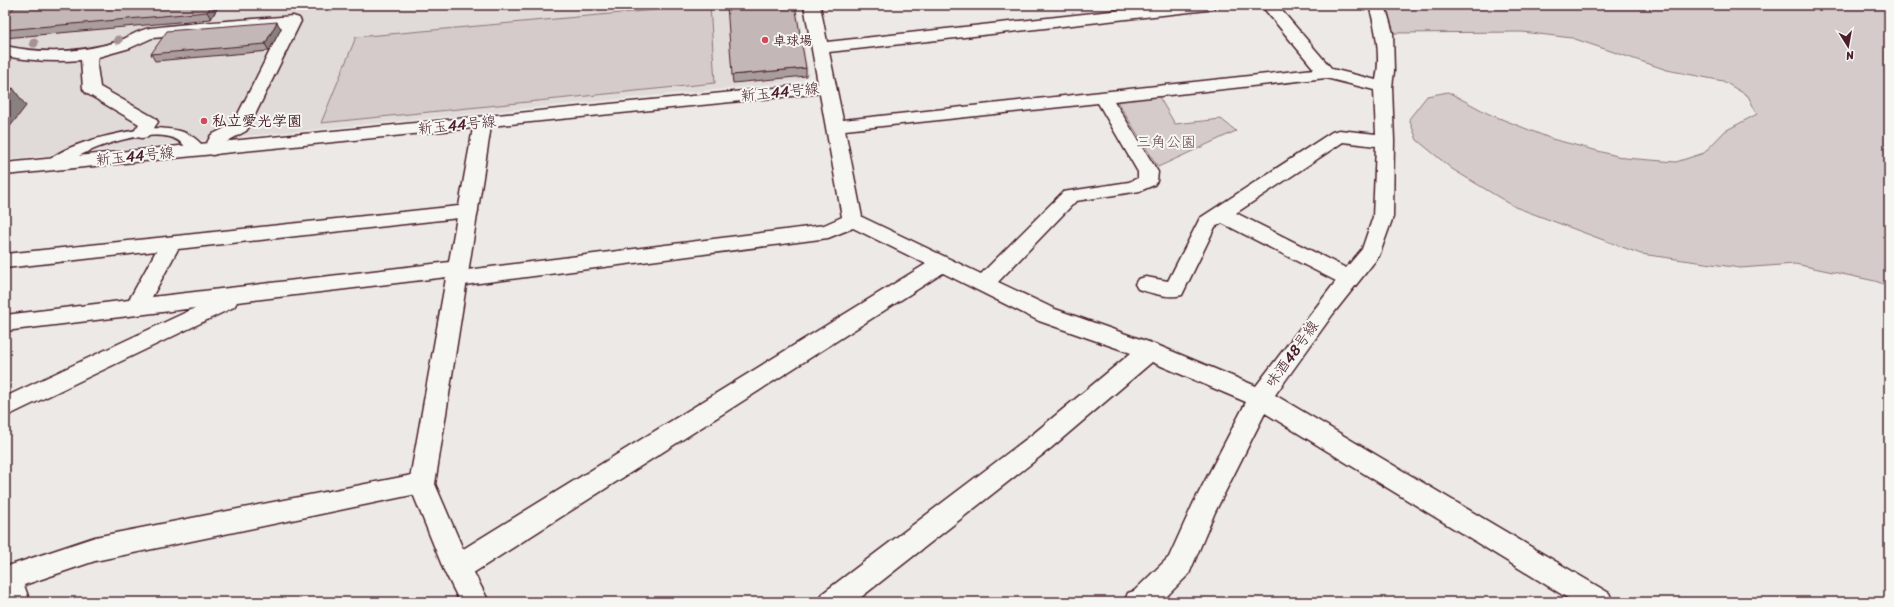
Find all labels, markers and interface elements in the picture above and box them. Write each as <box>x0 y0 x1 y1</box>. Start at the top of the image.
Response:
north arrow <box>1828 26 1868 66</box>
place label: 卓球場 <box>773 29 812 52</box>
marker: 卓球場 <box>760 35 770 45</box>
text: N <box>1844 45 1856 65</box>
street label: 新玉44号線 <box>739 75 821 109</box>
place label: 私立愛光学園 <box>212 108 302 134</box>
street label: 新玉44号線 <box>416 108 498 142</box>
marker: 私立愛光学園 <box>199 116 209 126</box>
park label: 三角公園 <box>1136 129 1196 155</box>
street label: 新玉44号線 <box>94 139 176 173</box>
street label: 味酒48号線 <box>1258 315 1326 393</box>

